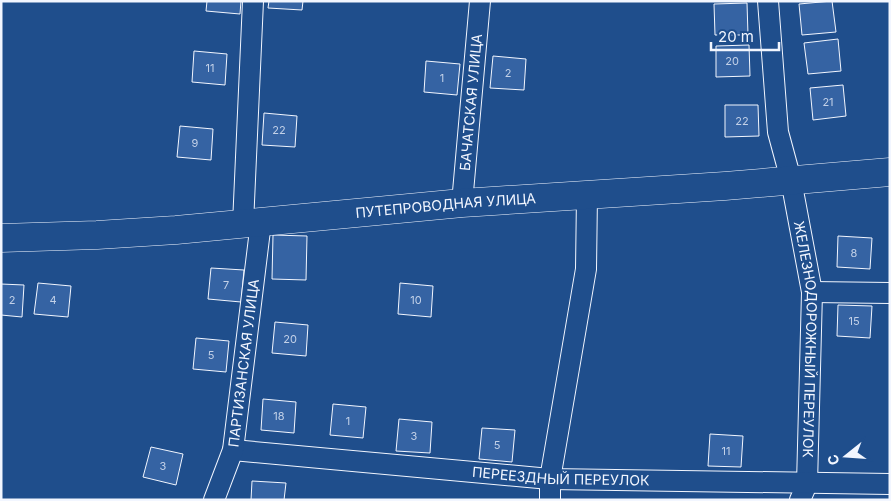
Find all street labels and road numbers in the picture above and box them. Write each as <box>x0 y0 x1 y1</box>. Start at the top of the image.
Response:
street label: БАЧАТСКАЯ УЛИЦА <box>456 33 485 172</box>
street label: ПУТЕПРОВОДНАЯ УЛИЦА <box>355 189 537 221</box>
street label: ЖЕЛЕЗНОДОРОЖНЫЙ ПЕРЕУЛОК <box>791 219 821 459</box>
street label: ПАРТИЗАНСКАЯ УЛИЦА <box>224 278 262 448</box>
street label: ПЕРЕЕЗДНЫЙ ПЕРЕУЛОК <box>471 463 650 488</box>

